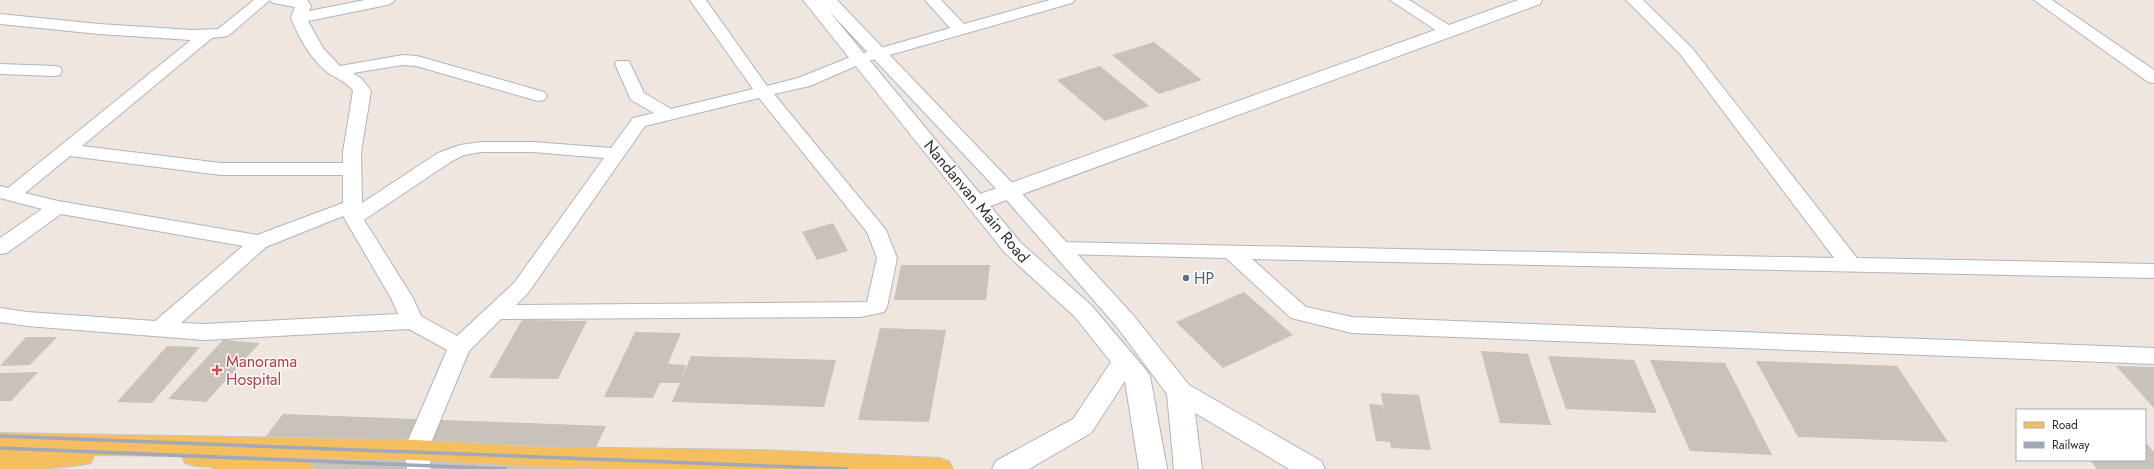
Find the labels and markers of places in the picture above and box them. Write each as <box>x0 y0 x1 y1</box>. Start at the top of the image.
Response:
place label: HP <box>1194 267 1214 290</box>
marker: HP <box>1181 273 1191 283</box>
place label: Manorama Hospital <box>226 350 297 391</box>
marker: Manorama Hospital <box>211 364 223 376</box>

